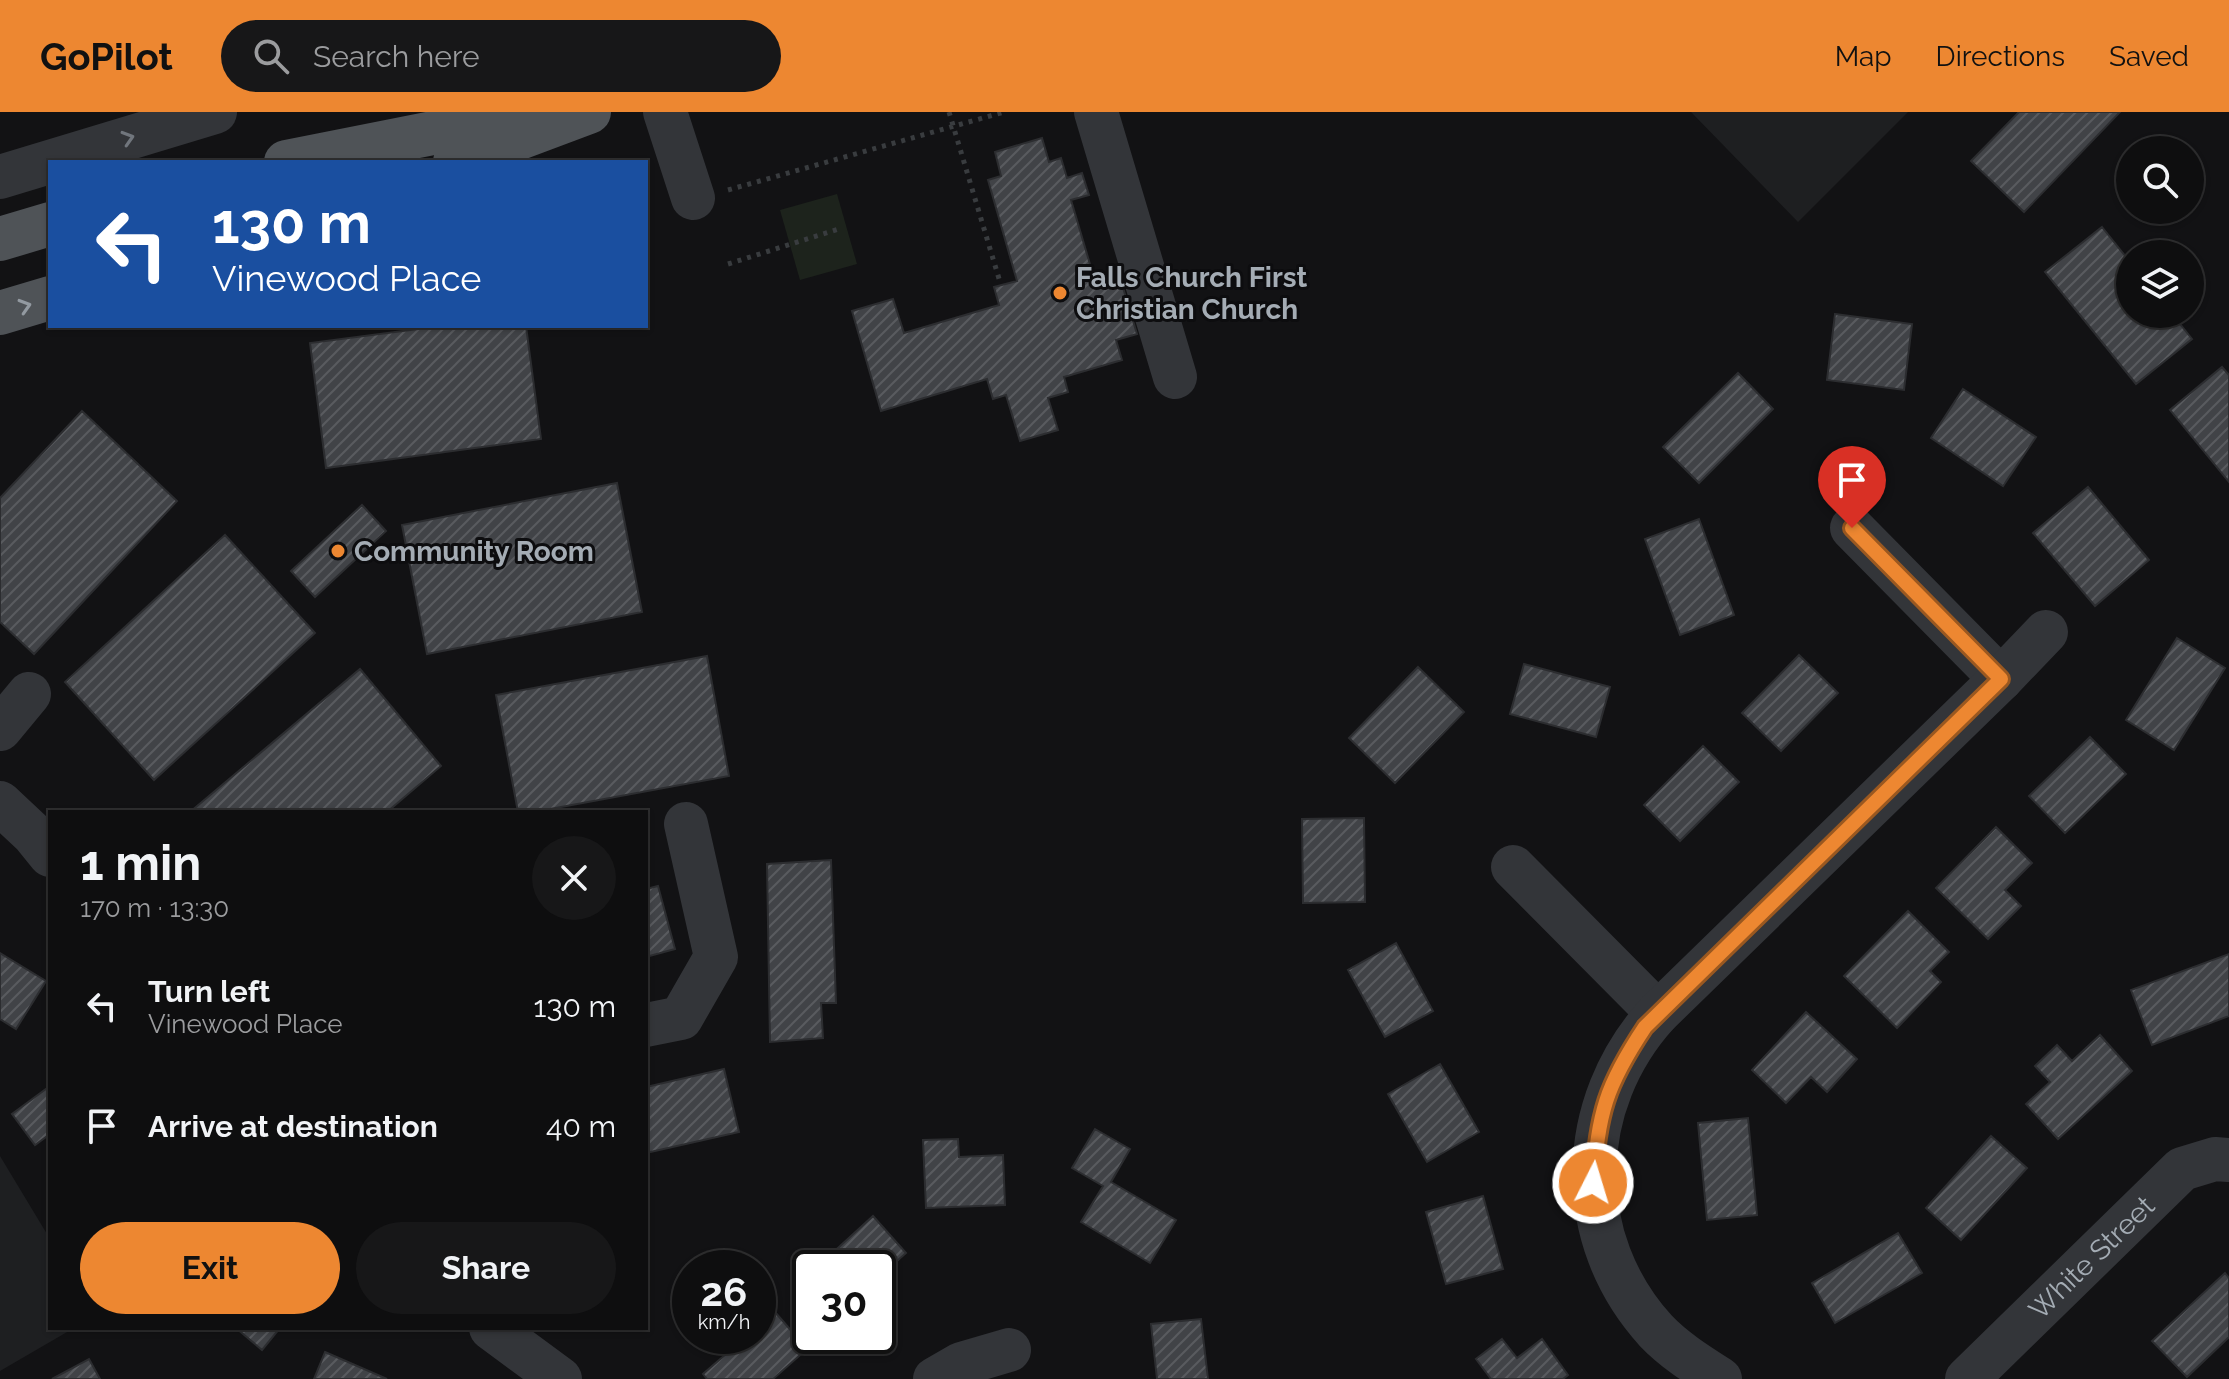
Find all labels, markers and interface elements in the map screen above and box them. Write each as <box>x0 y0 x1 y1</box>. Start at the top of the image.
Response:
search box <box>221 20 781 92</box>
text: GoPilot <box>40 34 173 79</box>
icon: search <box>249 34 293 78</box>
text: Search here <box>313 39 480 74</box>
text: Map <box>1835 40 1892 73</box>
text: Directions <box>1936 40 2065 73</box>
text: Saved <box>2109 40 2189 73</box>
one-way arrow <box>121 131 135 147</box>
map controls <box>2116 136 2204 328</box>
button: search <box>2116 136 2204 224</box>
text: 130 m <box>212 190 371 256</box>
icon: left <box>80 192 184 296</box>
button: layers <box>2116 240 2204 328</box>
text: Vinewood Place <box>212 257 481 299</box>
place label: Falls Church First Christian Church <box>1076 261 1308 326</box>
marker: Falls Church First Christian Church <box>1051 284 1069 302</box>
one-way arrow <box>18 299 31 315</box>
pin <box>1818 446 1886 528</box>
icon: arrive <box>1830 458 1874 502</box>
place label: Community Room <box>354 535 594 568</box>
marker: Community Room <box>329 542 347 560</box>
text: 1 min <box>80 835 201 891</box>
button: close <box>532 836 616 920</box>
text: 170 m · 13:30 <box>80 893 229 923</box>
text: Turn left <box>148 974 270 1009</box>
icon: left <box>80 984 124 1028</box>
text: 130 m <box>534 989 616 1024</box>
text: Vinewood Place <box>148 1009 343 1039</box>
icon: arrive <box>80 1104 124 1148</box>
text: Arrive at destination <box>148 1109 438 1144</box>
text: 40 m <box>546 1109 616 1144</box>
position arrow <box>1551 1141 1635 1225</box>
street label: White Street <box>2022 1189 2161 1326</box>
button: Exit <box>80 1222 340 1314</box>
button: Share <box>356 1222 616 1314</box>
speed limit sign: 30 <box>792 1250 896 1354</box>
text: 26 <box>701 1268 747 1315</box>
text: km/h <box>698 1310 750 1334</box>

